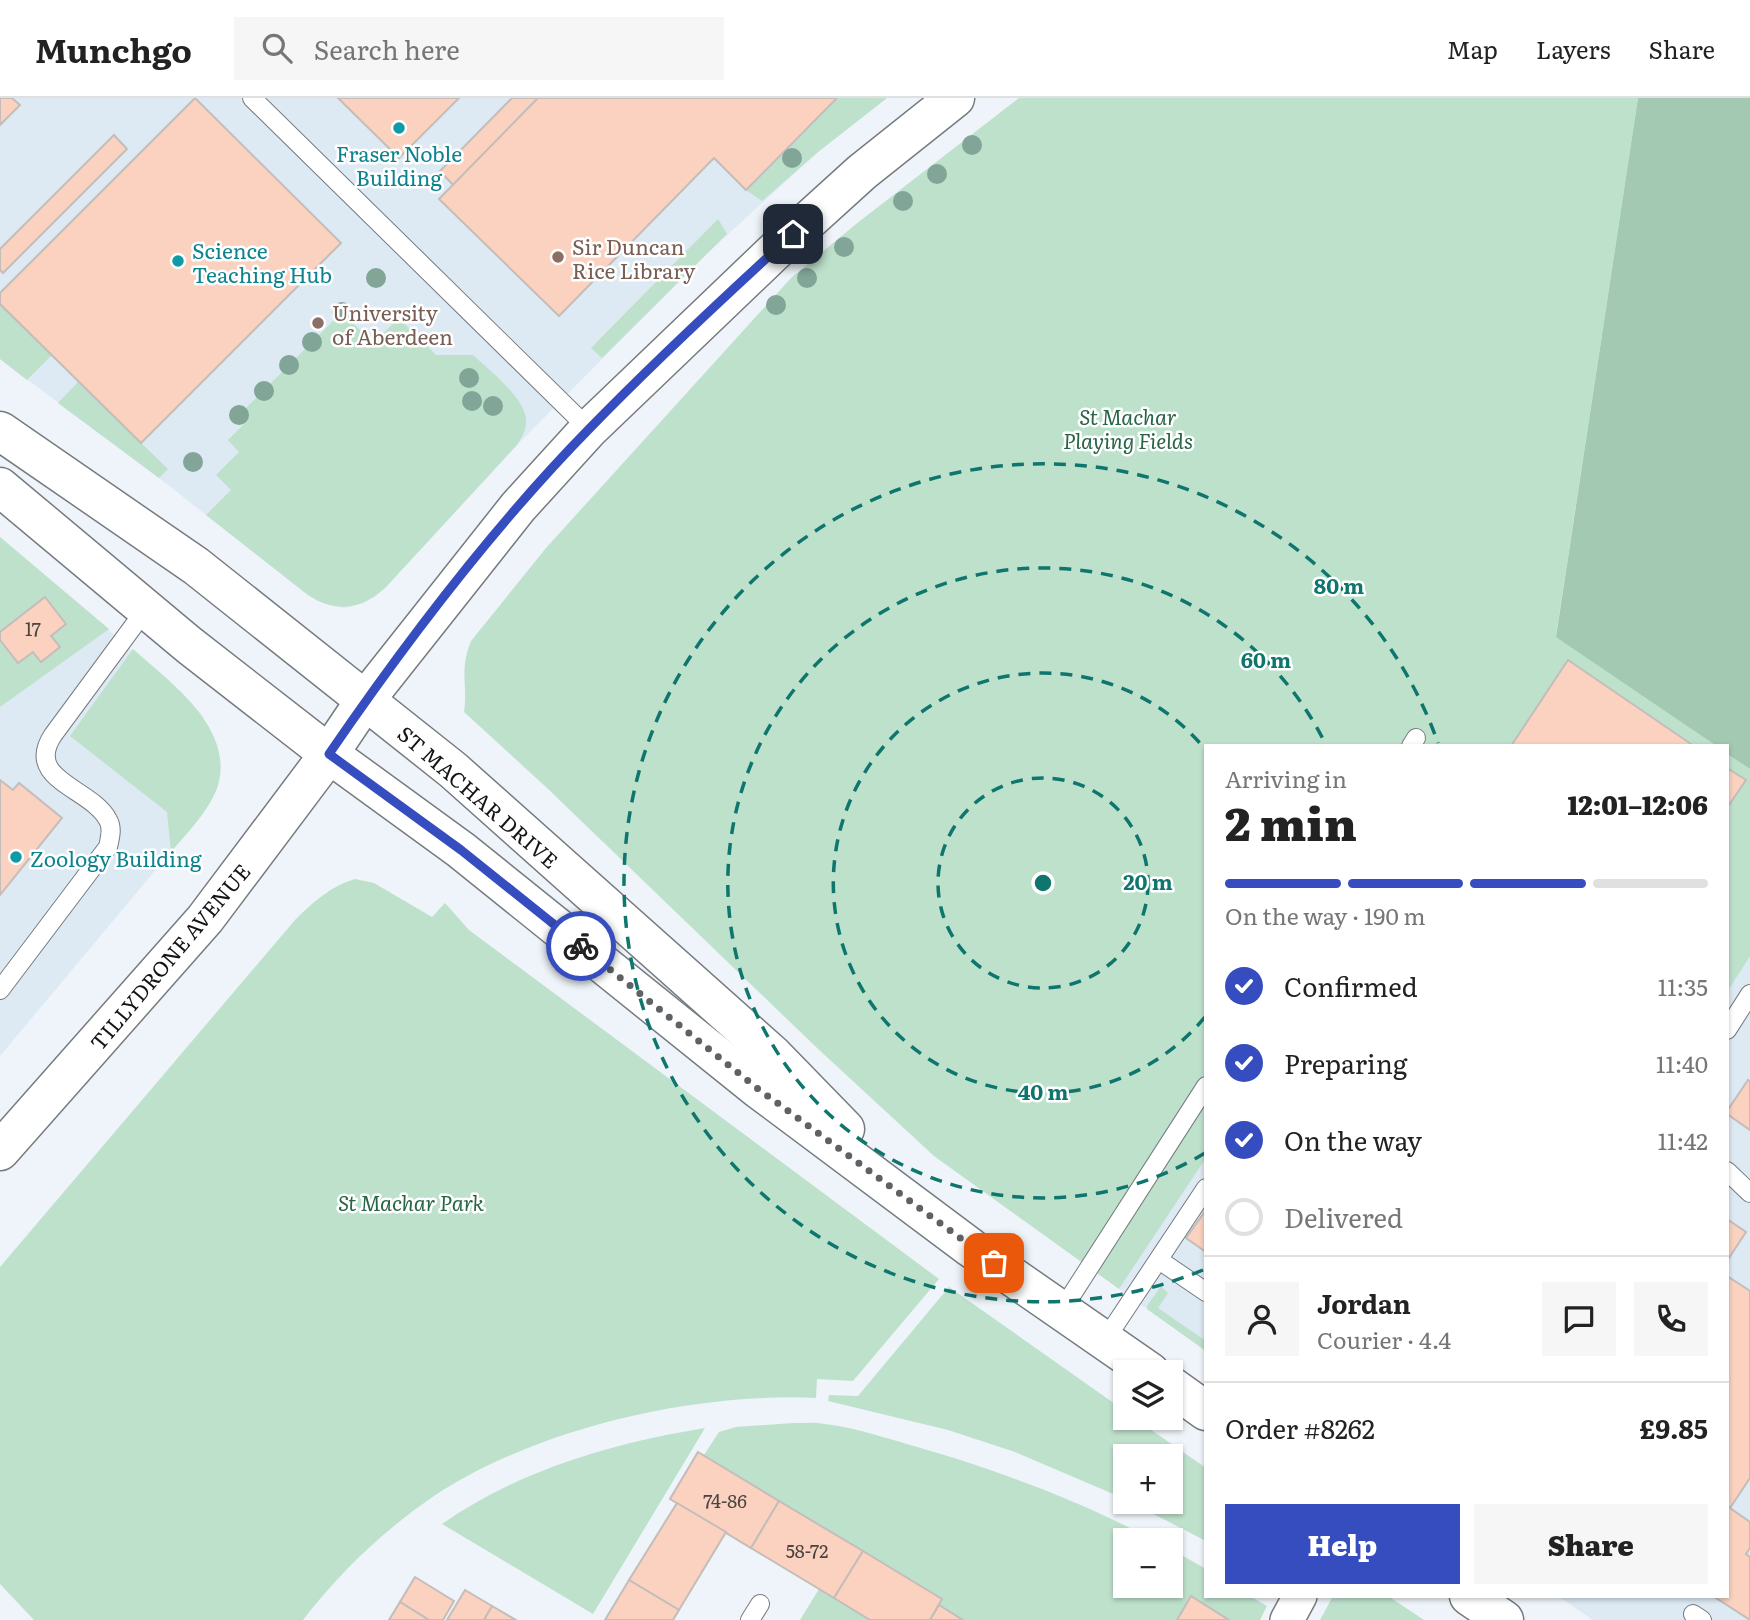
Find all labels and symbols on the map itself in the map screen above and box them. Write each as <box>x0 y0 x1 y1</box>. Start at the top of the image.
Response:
marker: Fraser Noble Building <box>391 120 407 136</box>
place label: Fraser Noble Building <box>336 137 462 192</box>
pin <box>763 204 823 264</box>
place label: Sir Duncan Rice Library <box>572 230 696 285</box>
place label: Science Teaching Hub <box>192 234 332 289</box>
marker: Sir Duncan Rice Library <box>550 249 566 265</box>
marker: Science Teaching Hub <box>170 253 186 269</box>
place label: University of Aberdeen <box>332 296 453 351</box>
marker: University of Aberdeen <box>310 315 326 331</box>
park label: St Machar Playing Fields <box>1063 400 1193 455</box>
text: 80 m <box>1314 569 1364 600</box>
house number: 17 <box>25 615 41 642</box>
text: 60 m <box>1241 643 1291 674</box>
street label: ST MACHAR DRIVE <box>392 717 566 875</box>
place label: Zoology Building <box>30 842 202 873</box>
marker: Zoology Building <box>8 849 24 865</box>
street label: TILLYDRONE AVENUE <box>82 856 256 1056</box>
text: 20 m <box>1123 865 1173 896</box>
centre of rings <box>1031 871 1055 895</box>
courier <box>546 911 616 981</box>
text: 40 m <box>1018 1075 1068 1106</box>
park label: St Machar Park <box>338 1186 485 1217</box>
pin <box>964 1233 1024 1293</box>
house number: 74-86 <box>703 1487 747 1514</box>
house number: 58-72 <box>786 1537 828 1564</box>

